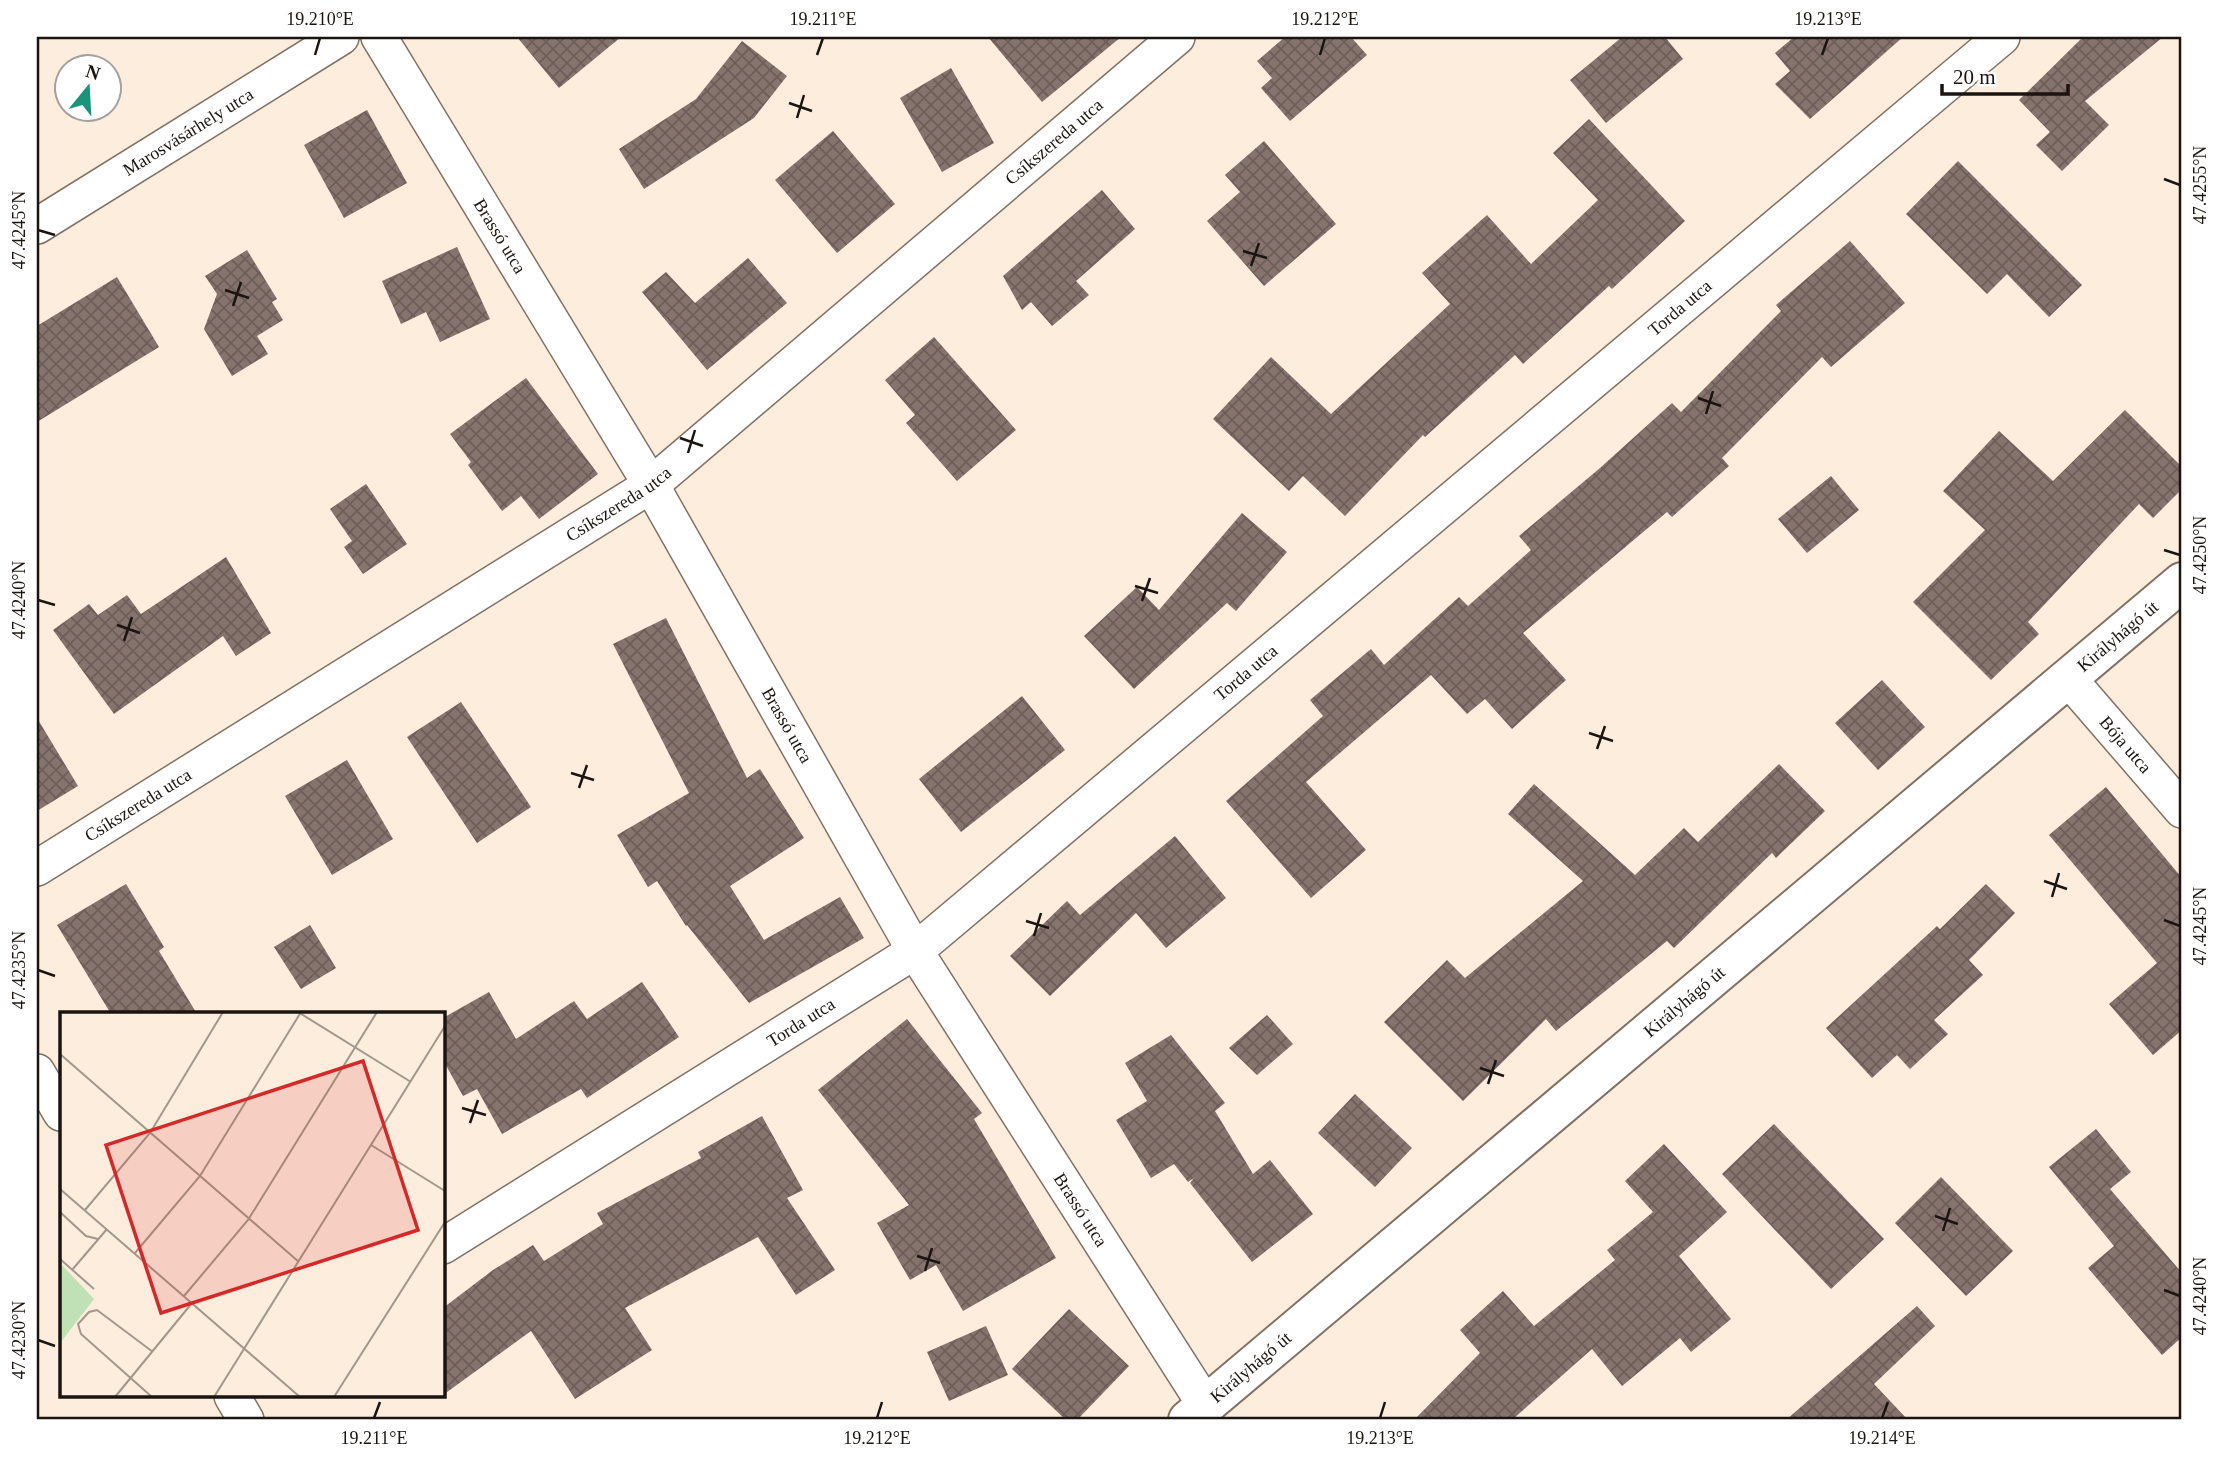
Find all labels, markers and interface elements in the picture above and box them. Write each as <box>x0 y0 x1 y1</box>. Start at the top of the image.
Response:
text: 19.210°E <box>286 9 354 29</box>
text: 19.211°E <box>789 9 857 29</box>
text: 19.212°E <box>1291 9 1359 29</box>
text: 19.213°E <box>1794 9 1862 29</box>
north arrow <box>52 52 122 122</box>
scale bar <box>1942 52 2068 96</box>
text: N <box>83 60 103 84</box>
text: 20 m <box>1953 65 1996 89</box>
street label: Marosvásárhely utca <box>119 84 257 180</box>
street label: Csíkszereda utca <box>1001 95 1107 189</box>
text: 47.4255°N <box>2190 146 2210 224</box>
text: 47.4245°N <box>9 191 29 269</box>
street label: Brassó utca <box>470 195 530 277</box>
street label: Torda utca <box>1644 276 1716 340</box>
street label: Csíkszereda utca <box>562 462 675 546</box>
text: 47.4250°N <box>2190 516 2210 594</box>
text: 47.4240°N <box>9 561 29 639</box>
street label: Királyhágó út <box>2073 596 2162 676</box>
street label: Torda utca <box>1210 641 1282 705</box>
street label: Brassó utca <box>758 684 816 766</box>
street label: Bója utca <box>2096 712 2155 777</box>
street label: Csíkszereda utca <box>81 764 195 846</box>
text: 47.4245°N <box>2190 887 2210 965</box>
text: 47.4235°N <box>9 931 29 1009</box>
street label: Királyhágó út <box>1640 962 1729 1041</box>
street label: Torda utca <box>763 994 838 1051</box>
inset map <box>60 1012 444 1398</box>
street label: Brassó utca <box>1050 1169 1112 1250</box>
text: 47.4240°N <box>2190 1257 2210 1335</box>
text: 47.4230°N <box>9 1301 29 1379</box>
street label: Királyhágó út <box>1206 1327 1295 1407</box>
text: 19.211°E <box>340 1428 408 1448</box>
text: 19.212°E <box>843 1428 911 1448</box>
text: 19.213°E <box>1346 1428 1414 1448</box>
text: 19.214°E <box>1848 1428 1916 1448</box>

